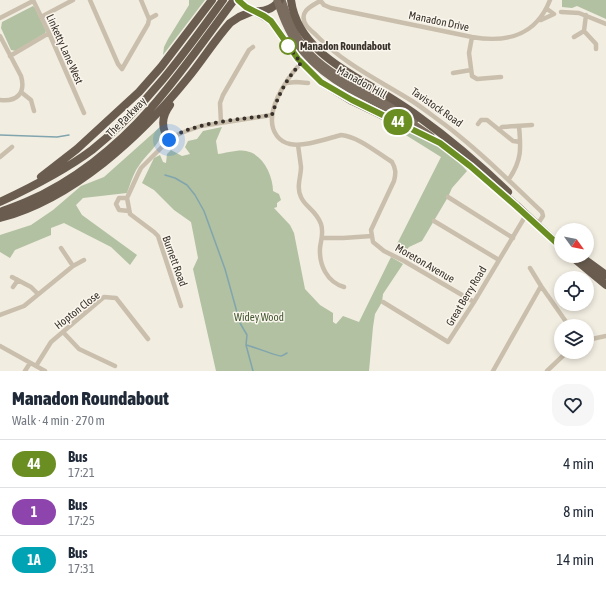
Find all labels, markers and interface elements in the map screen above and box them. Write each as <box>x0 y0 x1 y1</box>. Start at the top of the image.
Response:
street label: Manadon Drive <box>408 9 470 33</box>
street label: Linketty Lane West <box>44 12 86 86</box>
marker: Manadon Roundabout <box>279 37 297 55</box>
place label: Manadon Roundabout <box>300 40 392 52</box>
street label: Manadon Hill <box>335 63 389 101</box>
street label: Tavistock Road <box>409 85 465 129</box>
street label: The Parkway <box>104 94 149 139</box>
line badge: 44 <box>380 109 416 135</box>
text: 44 <box>391 114 405 130</box>
your location <box>159 130 179 150</box>
north arrow <box>554 223 594 263</box>
map controls <box>554 223 594 359</box>
street label: Burnett Road <box>160 234 190 288</box>
street label: Moreton Avenue <box>393 241 457 285</box>
street label: Great Berry Road <box>443 264 489 328</box>
button: locate <box>554 271 594 311</box>
street label: Hopton Close <box>52 289 102 331</box>
park label: Widey Wood <box>234 311 284 323</box>
button: layers <box>554 319 594 359</box>
button: heart <box>552 384 594 426</box>
text: Manadon Roundabout <box>12 387 169 409</box>
text: Walk · 4 min · 270 m <box>12 413 105 428</box>
text: Bus <box>68 448 88 465</box>
text: 4 min <box>563 455 594 472</box>
text: 44 <box>27 456 41 472</box>
text: 17:21 <box>68 465 95 480</box>
text: Bus <box>68 496 88 513</box>
text: 8 min <box>563 503 594 520</box>
text: 1 <box>31 504 37 520</box>
text: 17:25 <box>68 513 95 528</box>
text: Bus <box>68 544 88 561</box>
text: 14 min <box>556 551 594 568</box>
text: 1A <box>27 552 41 568</box>
text: 17:31 <box>68 561 95 576</box>

